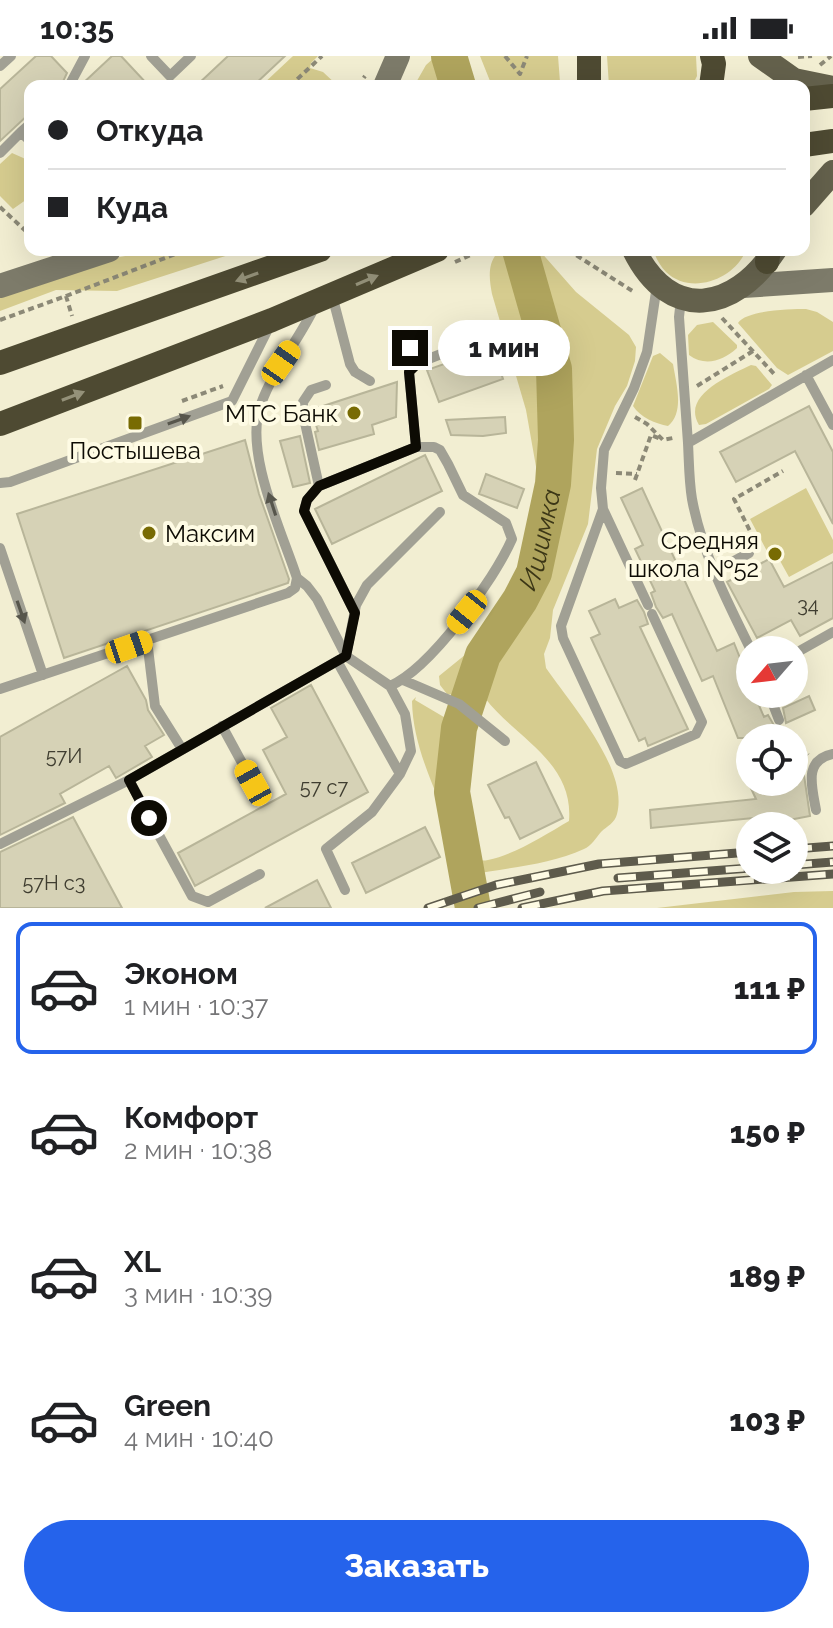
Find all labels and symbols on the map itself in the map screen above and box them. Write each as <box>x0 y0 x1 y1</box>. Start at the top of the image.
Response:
one-way arrow <box>234 271 258 284</box>
one-way arrow <box>355 273 378 287</box>
callout: 1 мин <box>438 320 570 376</box>
route end <box>392 330 428 366</box>
car <box>257 336 305 390</box>
one-way arrow <box>61 389 85 402</box>
place label: МТС Банк <box>225 399 338 428</box>
marker: МТС Банк <box>345 404 363 422</box>
marker: Постышева <box>126 414 144 432</box>
one-way arrow <box>167 414 191 426</box>
place label: Постышева <box>69 436 201 465</box>
water label: Ишимка <box>513 486 567 595</box>
one-way arrow <box>266 492 278 516</box>
place label: Максим <box>165 519 255 548</box>
marker: Максим <box>140 524 158 542</box>
place label: Средняя школа №52 <box>628 526 759 583</box>
marker: Средняя школа №52 <box>766 545 784 563</box>
car <box>443 586 491 638</box>
house number: 34 <box>797 593 819 617</box>
one-way arrow <box>16 600 28 624</box>
car <box>102 628 156 666</box>
north arrow <box>736 636 808 708</box>
house number: 57И <box>46 744 82 768</box>
car <box>231 756 275 810</box>
house number: 57 с7 <box>300 775 348 799</box>
route start <box>131 800 167 836</box>
house number: 57Н с3 <box>22 871 86 895</box>

